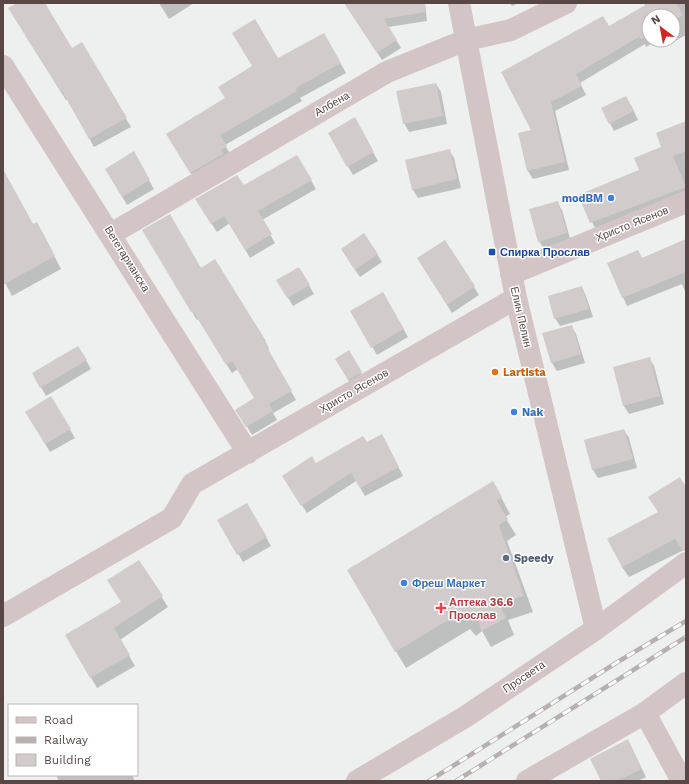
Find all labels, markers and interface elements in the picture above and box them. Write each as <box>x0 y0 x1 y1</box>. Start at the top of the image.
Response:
north arrow <box>641 8 681 48</box>
text: N <box>649 12 663 28</box>
street label: Албена <box>312 88 353 119</box>
place label: modBM <box>562 192 603 205</box>
marker: modBM <box>606 193 616 203</box>
street label: Христо Ясенов <box>594 203 670 245</box>
street label: Вегетарианска <box>102 224 153 295</box>
place label: Спирка Прослав <box>500 246 590 259</box>
marker: Спирка Прослав <box>487 247 497 257</box>
street label: Елин Пелин <box>508 285 534 349</box>
street label: Христо Ясенов <box>317 366 391 416</box>
place label: Lartista <box>503 366 546 379</box>
marker: Lartista <box>490 367 500 377</box>
place label: Nak <box>522 406 543 419</box>
marker: Nak <box>509 407 519 417</box>
place label: Speedy <box>514 552 555 565</box>
marker: Speedy <box>501 553 511 563</box>
place label: Фреш Маркет <box>412 577 486 590</box>
marker: Фреш Маркет <box>399 578 409 588</box>
place label: Аптека 36.6 Прослав <box>449 596 513 622</box>
marker: Аптека 36.6 Прослав <box>436 603 446 613</box>
street label: Просвета <box>500 658 548 696</box>
legend <box>8 704 138 776</box>
text: Road <box>44 713 73 727</box>
text: Railway <box>44 733 89 747</box>
text: Building <box>44 753 91 767</box>

